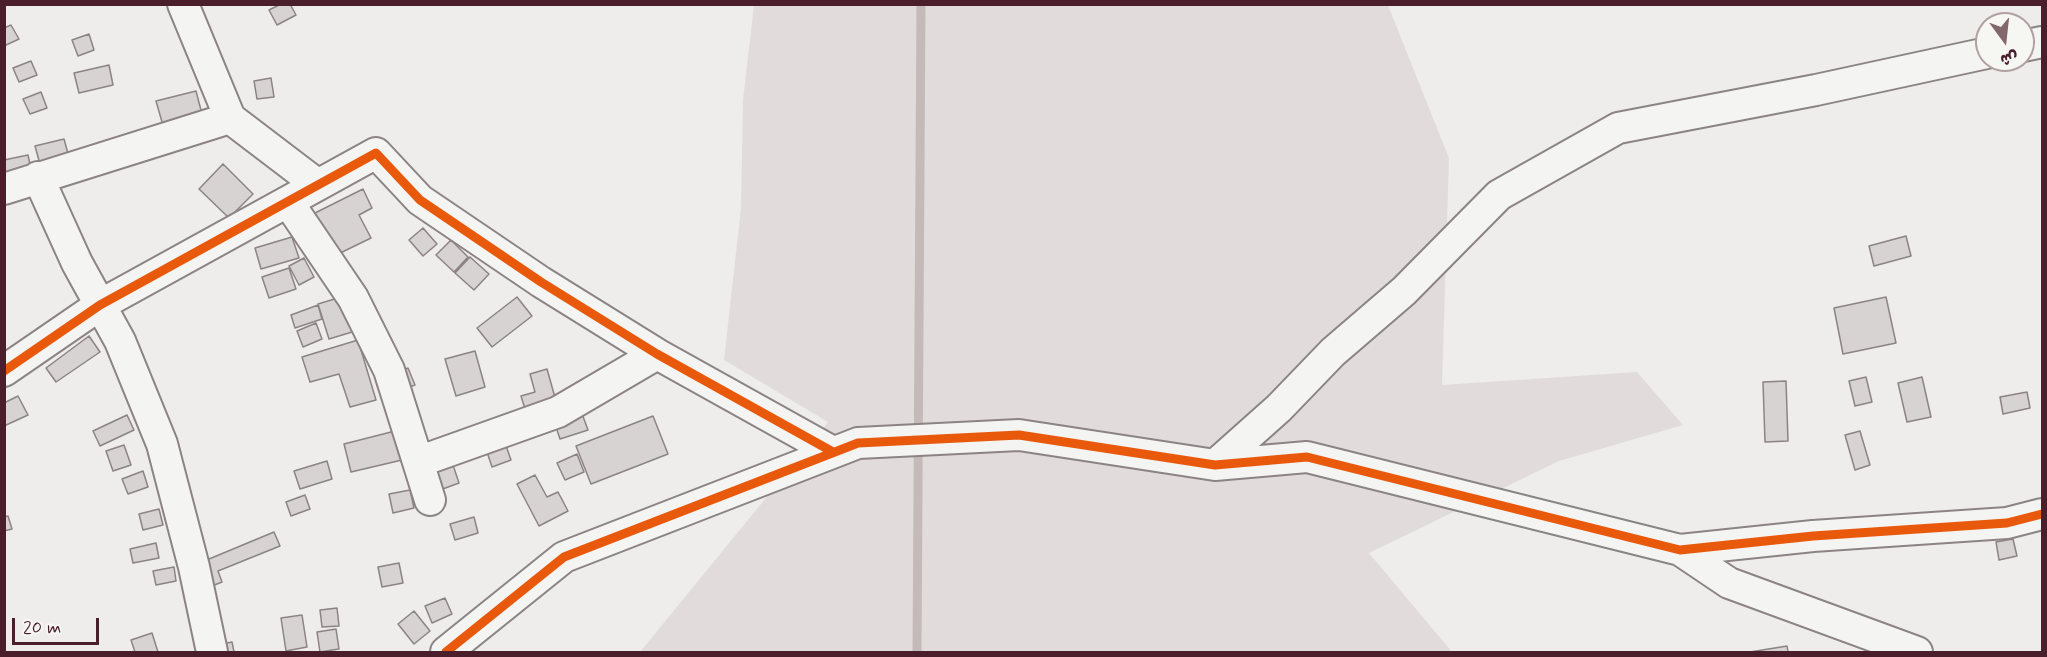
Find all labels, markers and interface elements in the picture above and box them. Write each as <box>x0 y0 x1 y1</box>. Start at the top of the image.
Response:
north arrow <box>1975 12 2035 72</box>
text: ش <box>1998 46 2021 70</box>
scale bar <box>15 606 102 644</box>
text: 20 m <box>23 616 61 640</box>

